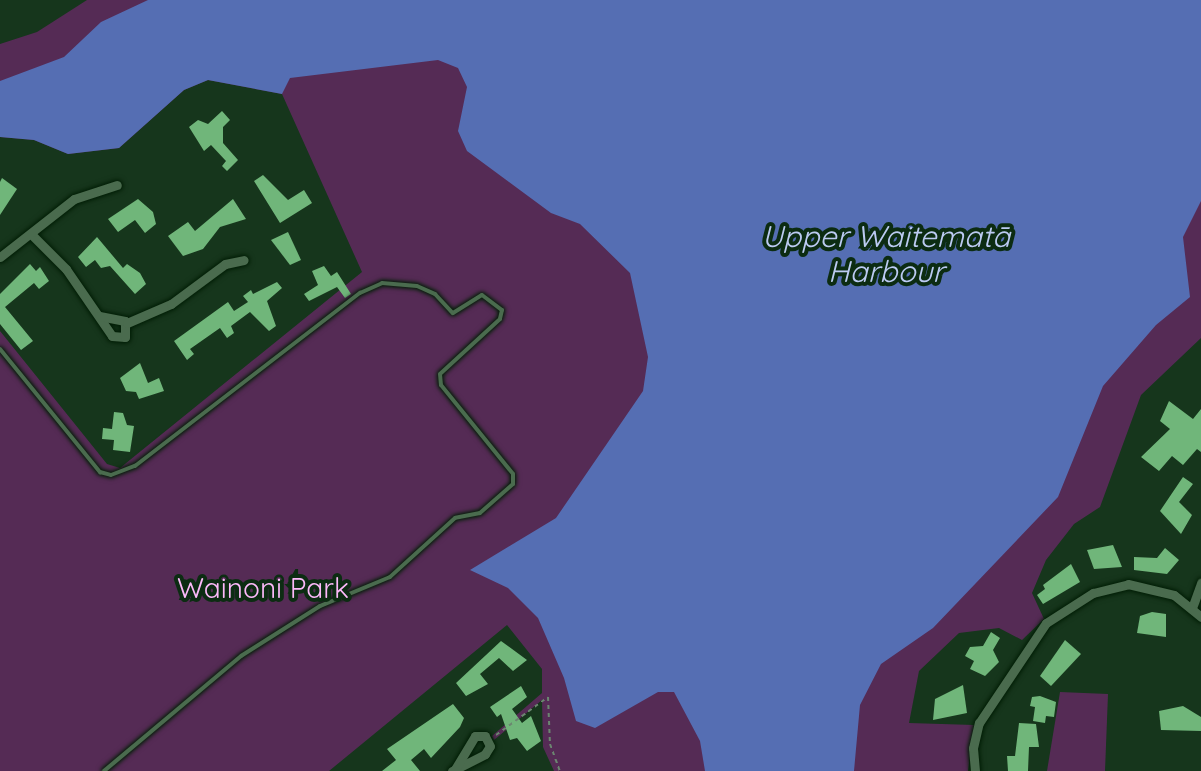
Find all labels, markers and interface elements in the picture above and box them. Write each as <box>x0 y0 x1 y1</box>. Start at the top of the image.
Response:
water label: Upper Waitematā Harbour <box>762 218 1010 288</box>
park label: Wainoni Park <box>177 571 349 605</box>

